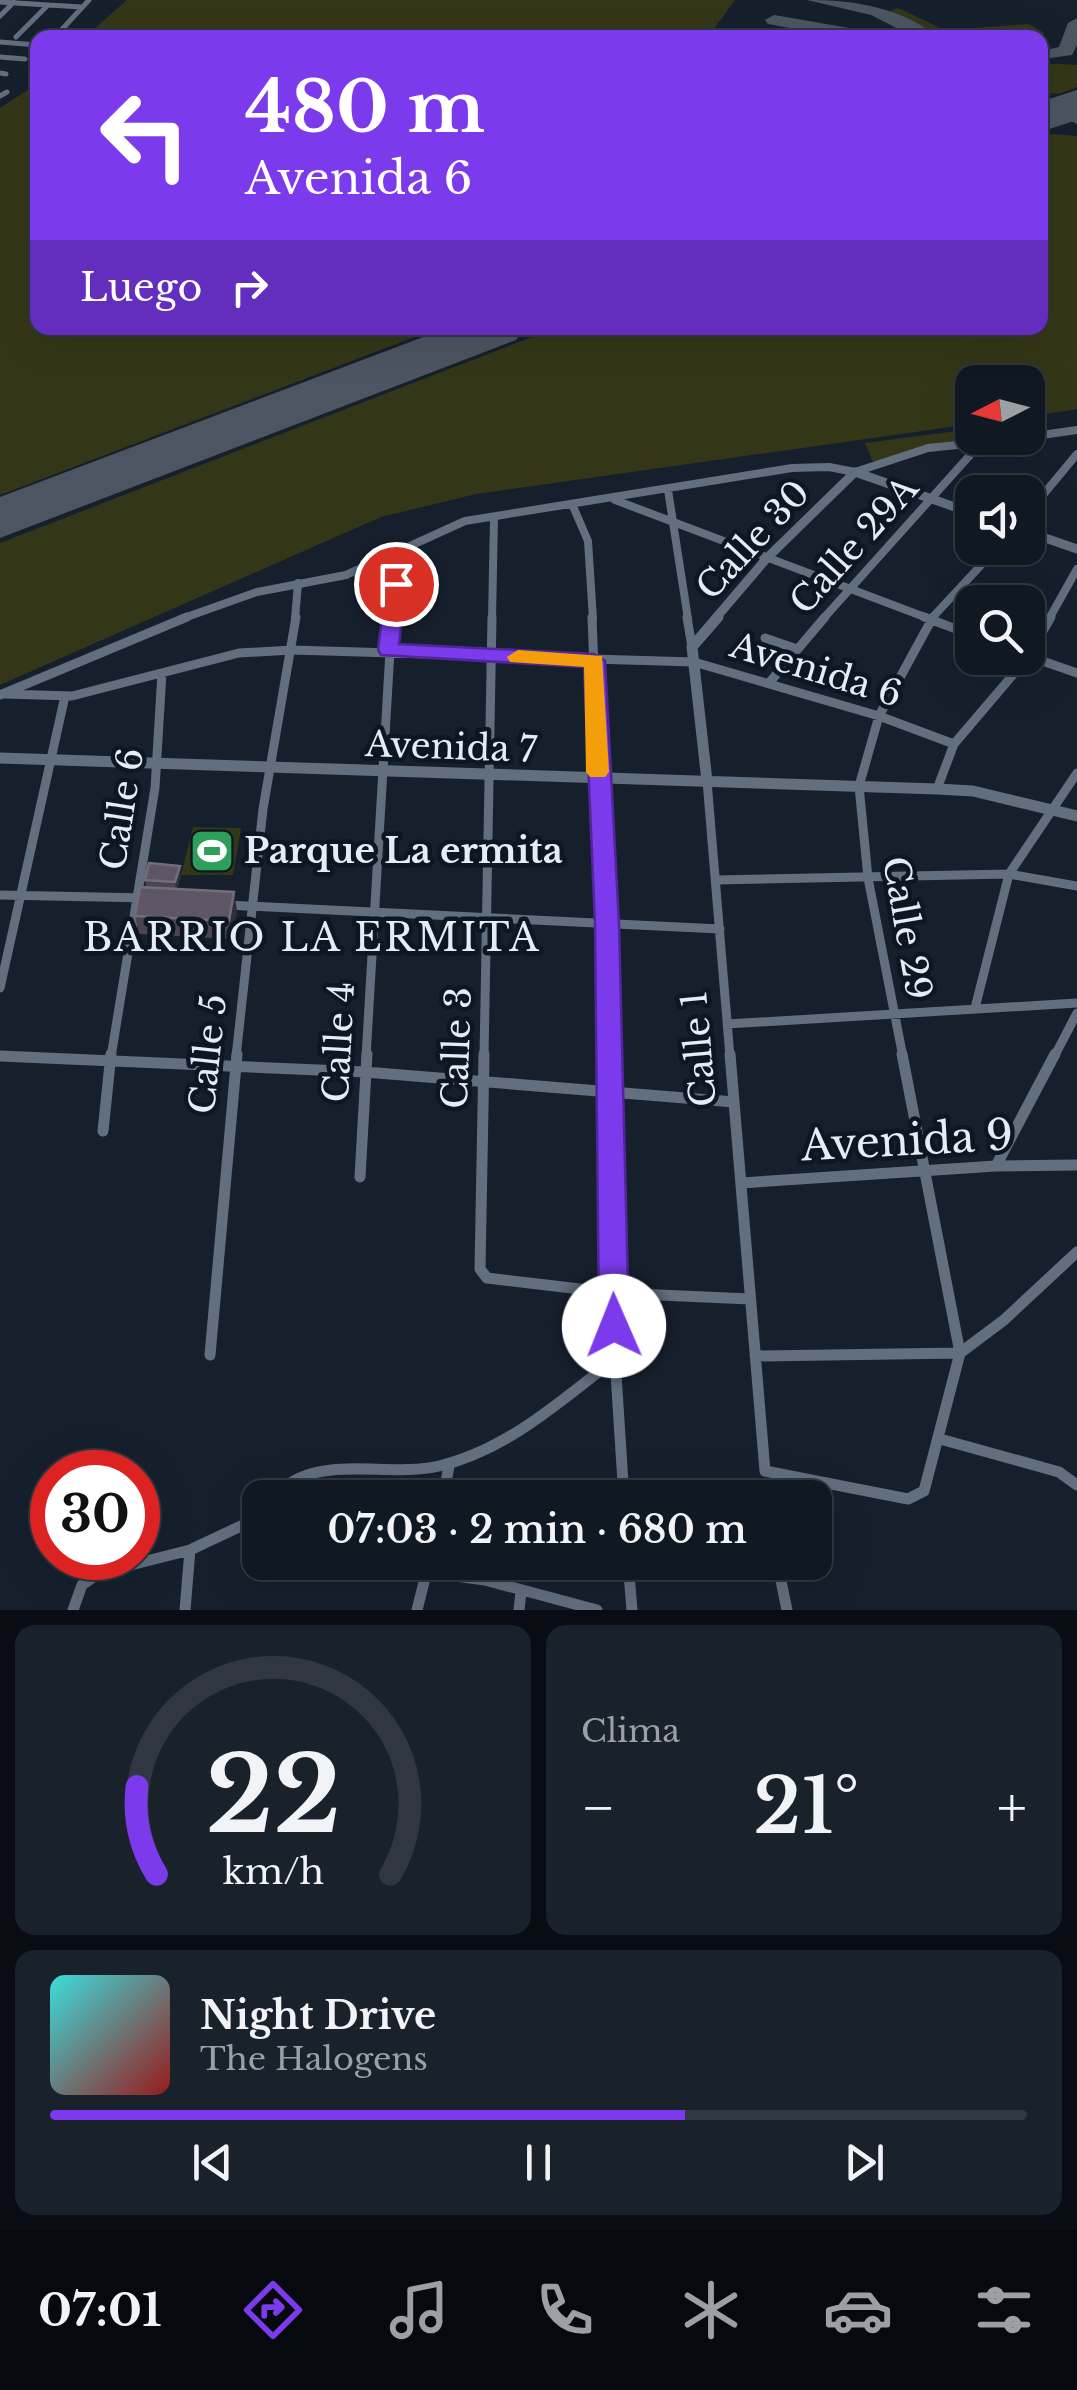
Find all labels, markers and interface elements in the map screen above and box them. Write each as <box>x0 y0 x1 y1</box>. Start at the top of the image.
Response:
text: 480 m <box>245 64 485 151</box>
icon: left <box>80 70 210 200</box>
text: Avenida 6 <box>245 150 472 206</box>
icon: right <box>222 260 277 315</box>
text: Luego <box>80 264 202 311</box>
north arrow <box>955 365 1045 455</box>
map controls <box>955 365 1045 675</box>
street label: Calle 29A <box>781 466 927 622</box>
street label: Calle 30 <box>687 471 818 608</box>
button: sound <box>955 475 1045 565</box>
pin <box>354 542 439 627</box>
icon: arrive <box>369 557 424 612</box>
button: search <box>955 585 1045 675</box>
street label: Avenida 6 <box>724 623 907 716</box>
street label: Avenida 7 <box>363 722 538 771</box>
street label: Calle 6 <box>91 745 152 873</box>
sports icon: Parque La ermita <box>189 828 235 874</box>
place label: Parque La ermita <box>244 829 563 872</box>
street label: Calle 29 <box>874 853 941 1003</box>
district label: BARRIO LA ERMITA <box>83 914 541 961</box>
street label: Calle 4 <box>314 981 363 1103</box>
street label: Calle 3 <box>433 986 480 1110</box>
street label: Calle 1 <box>672 989 725 1109</box>
street label: Calle 5 <box>180 992 235 1116</box>
street label: Avenida 9 <box>799 1108 1014 1172</box>
position arrow <box>562 1274 666 1378</box>
speed limit sign: 30 <box>30 1450 160 1580</box>
text: 07:03 · 2 min · 680 m <box>327 1506 747 1553</box>
text: Clima <box>581 1711 680 1751</box>
text: 22 <box>205 1731 341 1860</box>
text: 21° <box>753 1760 859 1853</box>
text: − <box>581 1774 616 1842</box>
text: + <box>997 1774 1027 1842</box>
text: km/h <box>222 1849 324 1894</box>
text: Night Drive <box>200 1992 436 2039</box>
text: The Halogens <box>200 2039 428 2079</box>
icon: previous <box>185 2135 240 2190</box>
icon: pause <box>511 2135 566 2190</box>
icon: next <box>837 2135 892 2190</box>
icon: directions <box>238 2275 308 2345</box>
icon: music <box>384 2275 454 2345</box>
icon: phone <box>530 2275 600 2345</box>
icon: climate <box>676 2275 746 2345</box>
icon: car <box>823 2275 893 2345</box>
icon: filters <box>969 2275 1039 2345</box>
text: 07:01 <box>38 2282 162 2338</box>

